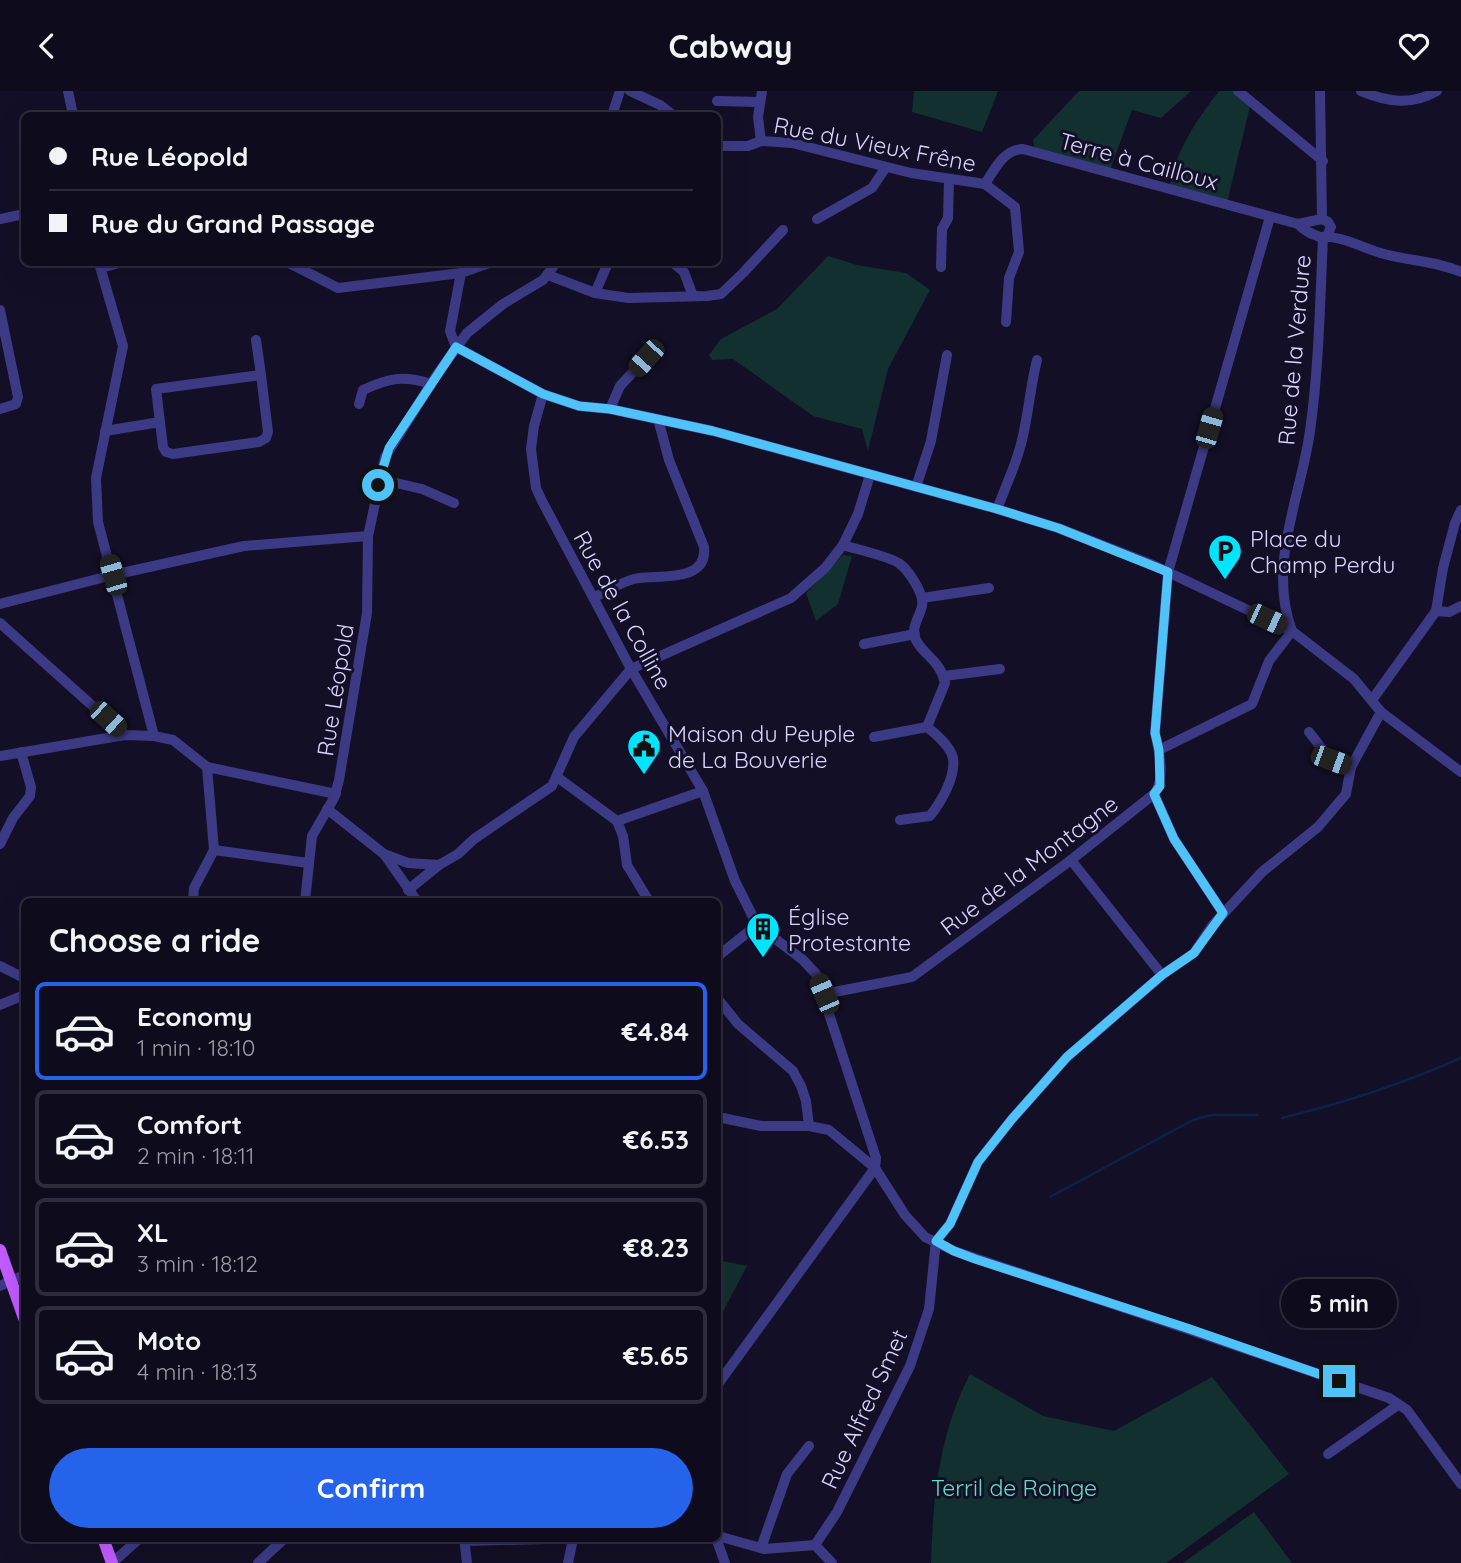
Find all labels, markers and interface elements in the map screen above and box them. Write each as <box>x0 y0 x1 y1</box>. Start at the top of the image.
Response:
text: Cabway <box>669 26 792 66</box>
icon: back <box>28 27 66 65</box>
icon: heart <box>1395 27 1433 65</box>
street label: Rue du Vieux Frêne <box>771 110 979 178</box>
street label: Terre à Cailloux <box>1056 126 1222 196</box>
text: Rue Léopold <box>91 140 248 173</box>
text: Rue du Grand Passage <box>91 207 375 240</box>
street label: Rue de la Verdure <box>1271 254 1317 446</box>
car <box>625 335 668 381</box>
car <box>1194 405 1225 451</box>
route start <box>362 469 394 501</box>
place label: Place du Champ Perdu <box>1250 524 1395 579</box>
street label: Rue de la Colline <box>567 526 679 694</box>
parking icon: Place du Champ Perdu <box>1206 532 1244 581</box>
car <box>98 552 129 598</box>
car <box>1244 601 1291 637</box>
street label: Rue Léopold <box>310 622 360 758</box>
car <box>86 697 131 741</box>
place label: Maison du Peuple de La Bouverie <box>668 719 855 774</box>
public building icon: Maison du Peuple de La Bouverie <box>625 727 663 776</box>
car <box>1308 743 1355 777</box>
street label: Rue de la Montagne <box>934 789 1124 941</box>
place label: Église Protestante <box>788 902 911 957</box>
building icon: Église Protestante <box>744 910 782 959</box>
text: Choose a ride <box>49 920 261 960</box>
car <box>807 971 842 1017</box>
icon: car <box>53 1000 116 1063</box>
text: Economy <box>137 1000 252 1033</box>
text: €4.84 <box>621 1015 689 1048</box>
text: 1 min · 18:10 <box>137 1033 255 1062</box>
icon: car <box>53 1108 116 1171</box>
text: Comfort <box>137 1108 242 1141</box>
text: €6.53 <box>623 1123 689 1156</box>
text: 2 min · 18:11 <box>137 1141 255 1170</box>
icon: car <box>53 1216 116 1279</box>
text: XL <box>137 1216 169 1249</box>
text: €8.23 <box>623 1231 689 1264</box>
text: 3 min · 18:12 <box>137 1249 258 1278</box>
callout: 5 min <box>1281 1279 1397 1329</box>
text: 5 min <box>1309 1289 1369 1318</box>
icon: car <box>53 1324 116 1387</box>
text: Moto <box>137 1324 201 1357</box>
street label: Rue Alfred Smet <box>814 1325 914 1493</box>
text: €5.65 <box>623 1339 689 1372</box>
text: 4 min · 18:13 <box>137 1357 257 1386</box>
route end <box>1323 1365 1355 1397</box>
button: Confirm <box>49 1448 693 1528</box>
park label: Terril de Roinge <box>931 1473 1097 1502</box>

